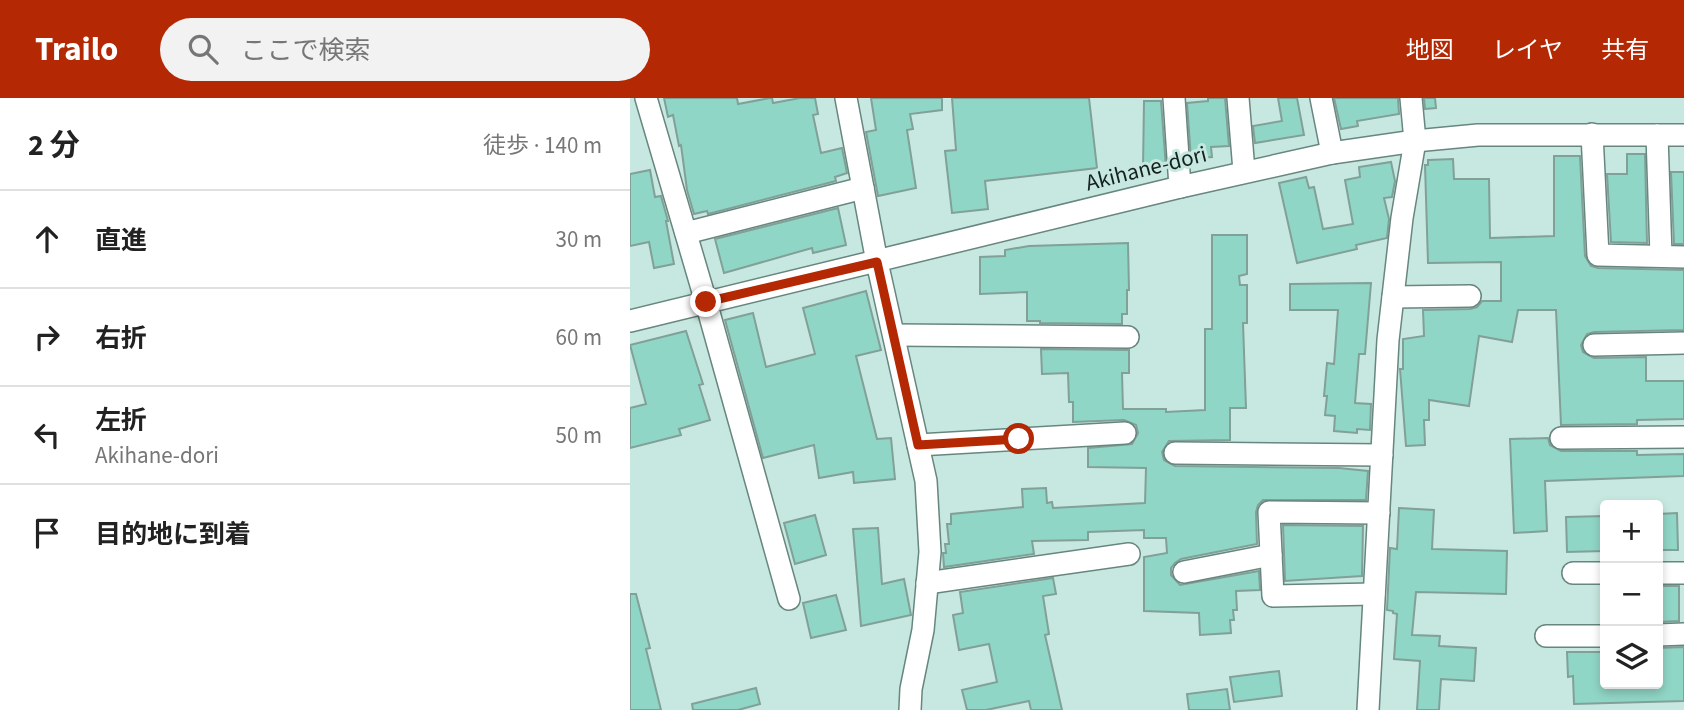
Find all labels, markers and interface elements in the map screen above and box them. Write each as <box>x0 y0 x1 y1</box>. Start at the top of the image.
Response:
search box <box>160 18 650 81</box>
text: Trailo <box>35 26 118 73</box>
icon: search <box>184 30 222 68</box>
text: ここで検索 <box>240 32 370 69</box>
text: 地図 <box>1406 33 1454 68</box>
text: レイヤ <box>1492 33 1563 68</box>
text: 共有 <box>1601 33 1649 68</box>
text: 2 分 <box>28 124 80 167</box>
text: 徒歩 · 140 m <box>483 129 602 162</box>
street label: Akihane-dori <box>1082 137 1210 199</box>
icon: ahead <box>28 220 66 258</box>
text: 直進 <box>95 222 147 259</box>
text: 30 m <box>555 223 602 256</box>
route end <box>690 286 721 317</box>
icon: right <box>28 318 66 356</box>
text: 右折 <box>95 320 147 357</box>
text: 60 m <box>555 321 602 354</box>
text: 左折 <box>95 402 147 439</box>
icon: left <box>28 416 66 454</box>
text: 50 m <box>555 419 602 452</box>
route start <box>1003 423 1034 454</box>
text: Akihane-dori <box>95 439 219 472</box>
map controls <box>1600 500 1663 689</box>
button: + <box>1600 500 1663 563</box>
icon: arrive <box>28 514 66 552</box>
text: 目的地に到着 <box>95 516 251 553</box>
button: − <box>1600 563 1663 626</box>
button: layers <box>1600 626 1663 689</box>

